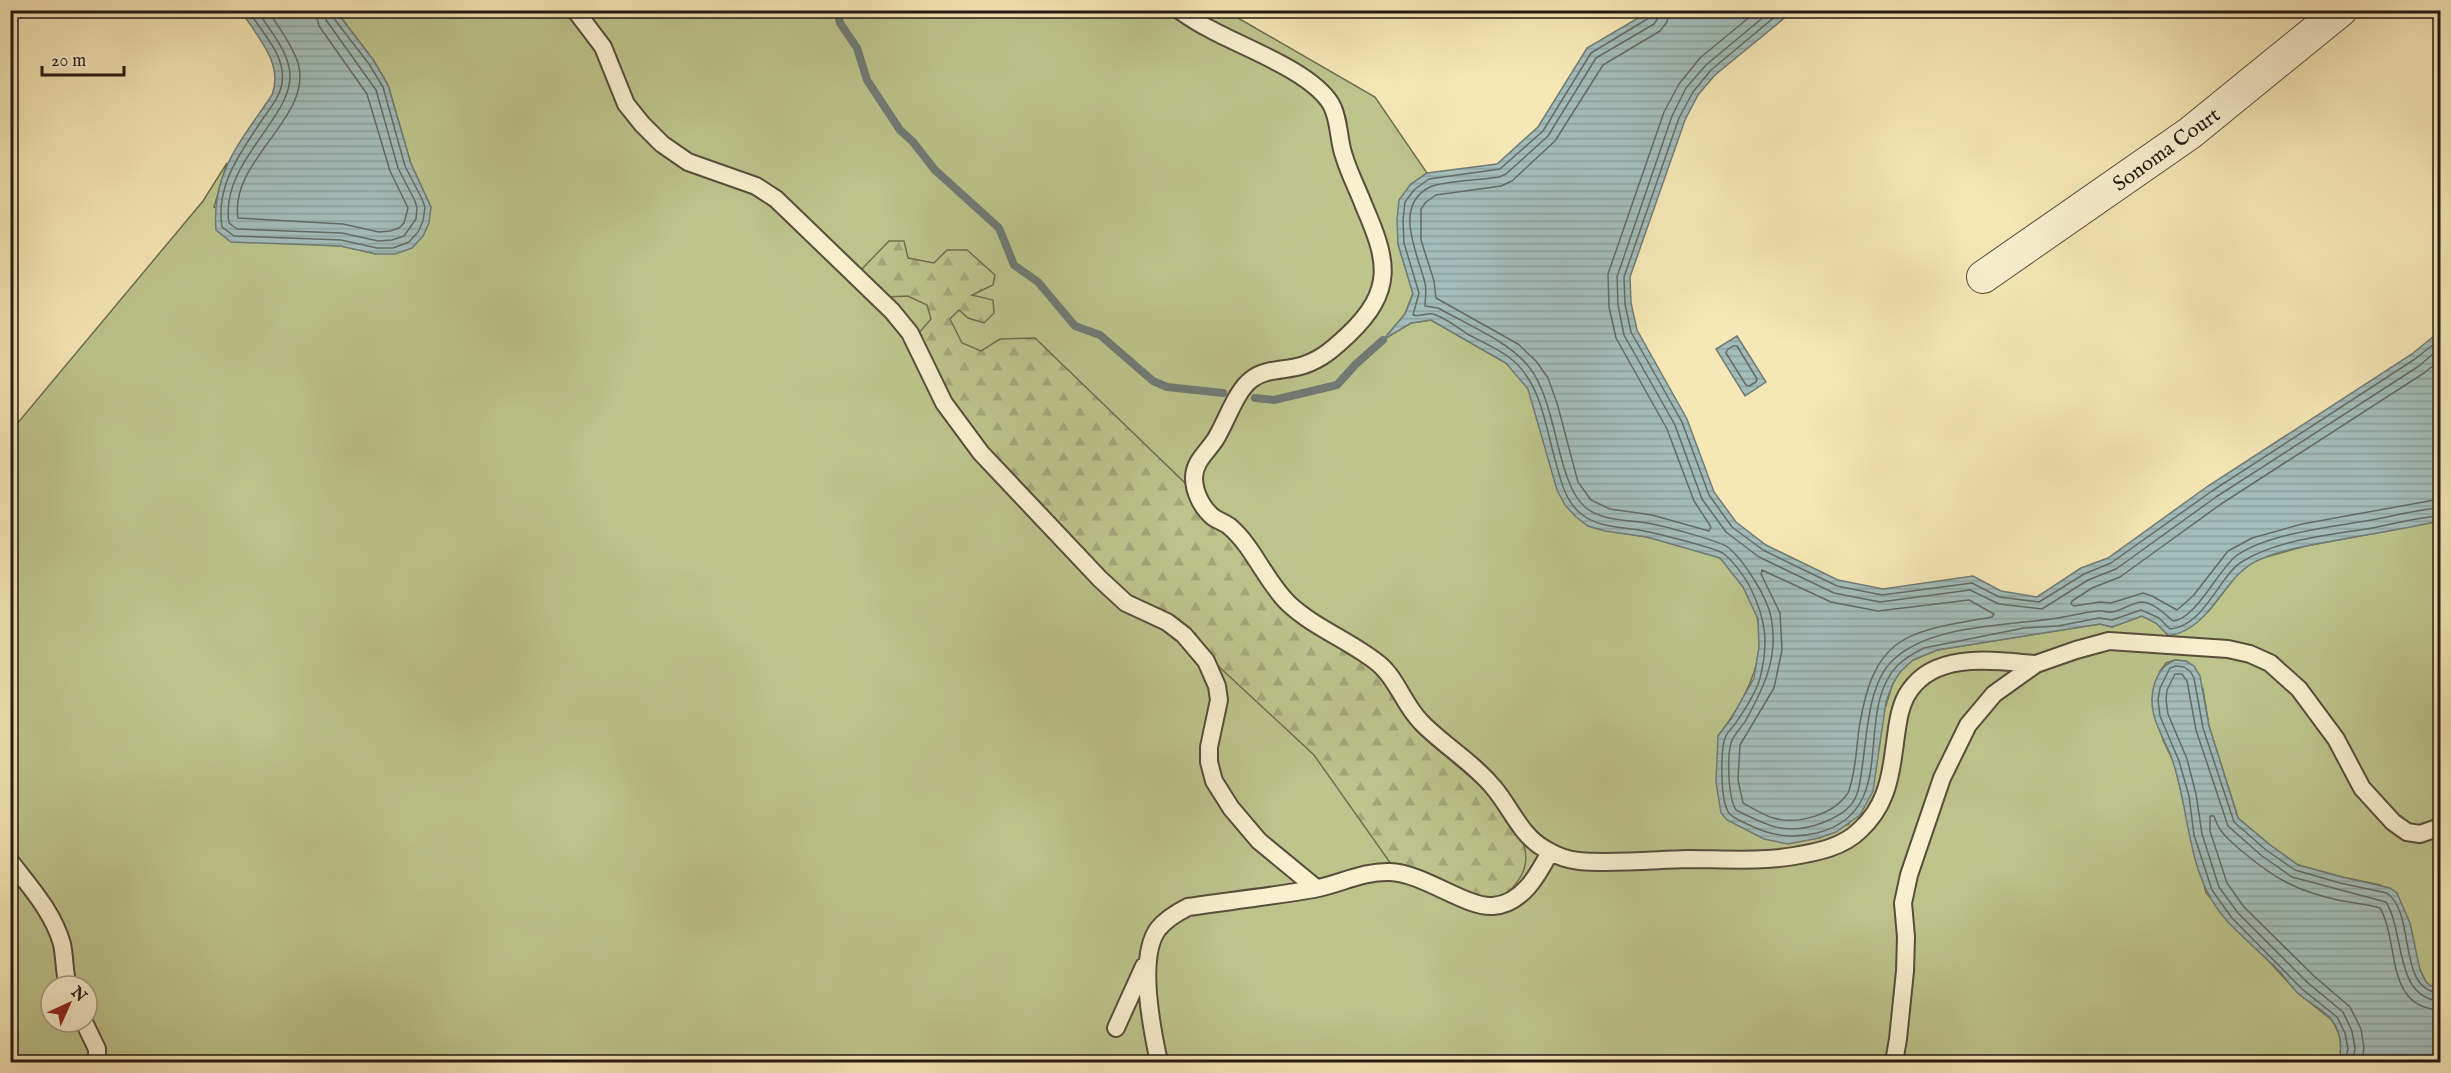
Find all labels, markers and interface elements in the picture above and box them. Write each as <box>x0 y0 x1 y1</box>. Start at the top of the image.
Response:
scale bar <box>42 39 124 77</box>
text: 20 m <box>51 50 86 73</box>
street label: Sonoma Court <box>2108 102 2226 198</box>
north arrow <box>39 974 99 1034</box>
text: N <box>66 982 90 1007</box>

